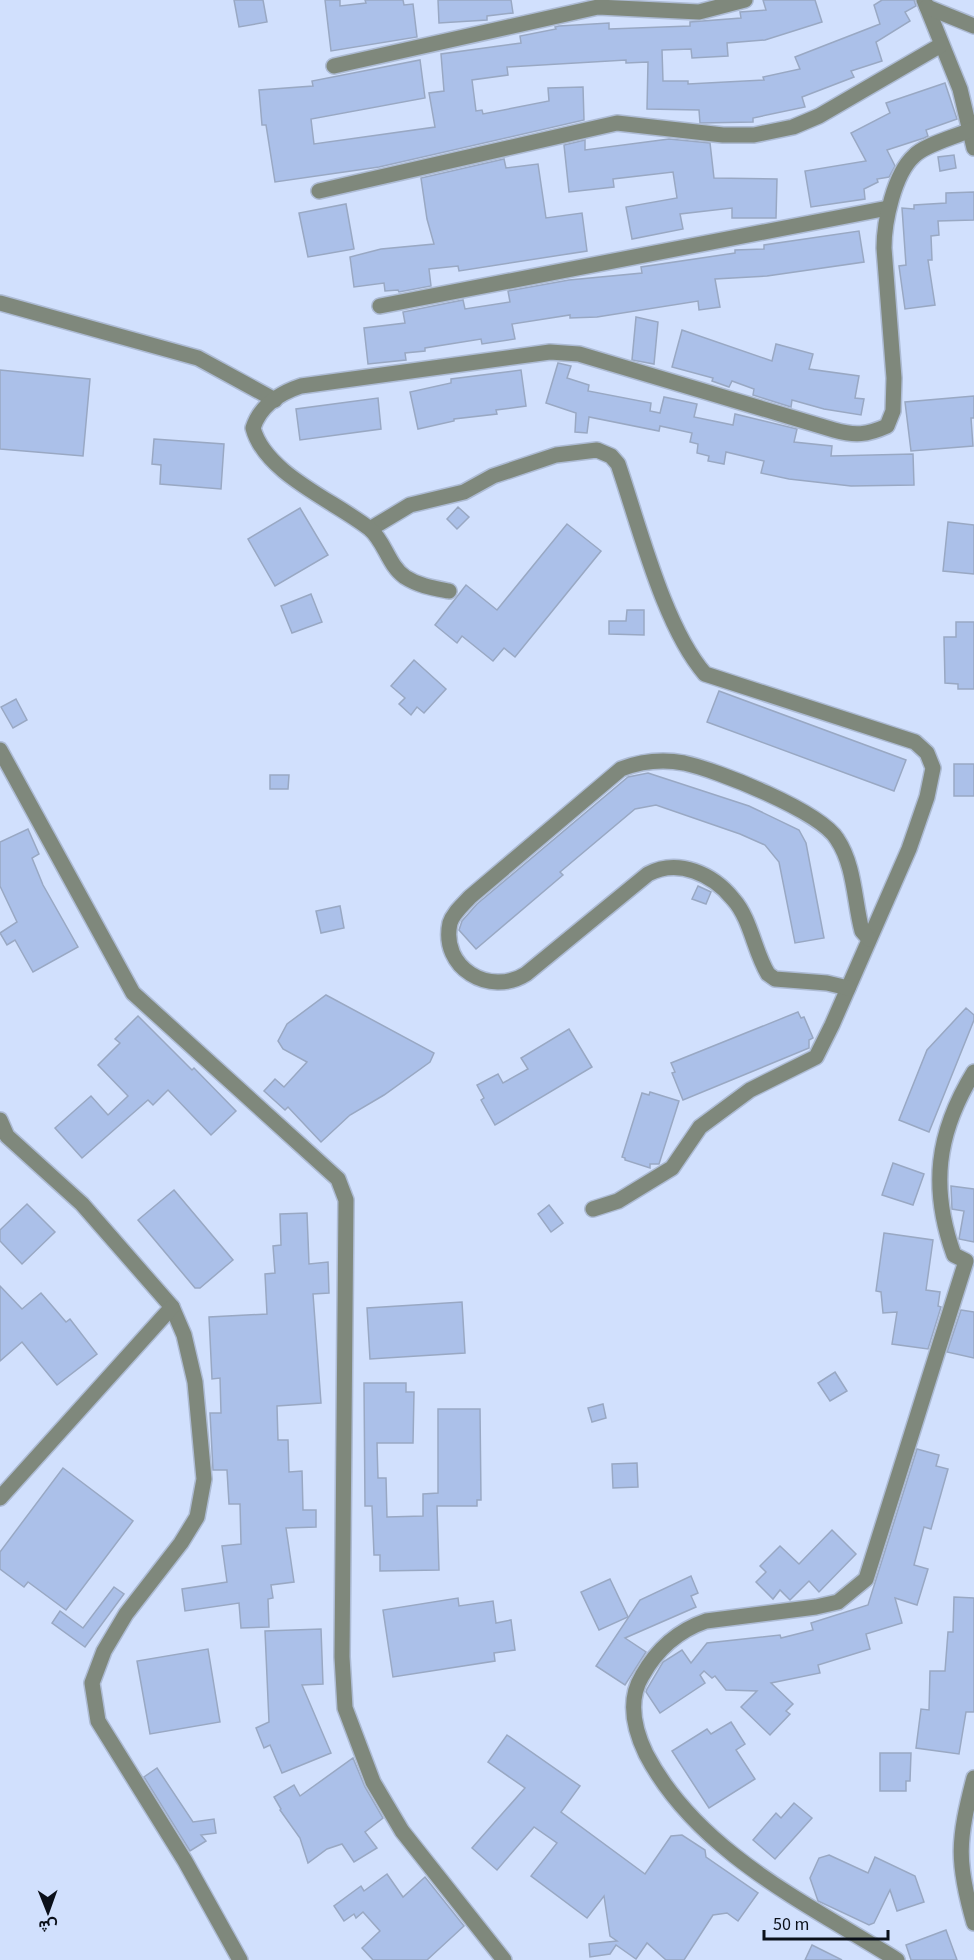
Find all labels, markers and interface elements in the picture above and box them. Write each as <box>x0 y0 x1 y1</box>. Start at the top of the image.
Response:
north arrow <box>18 1882 78 1942</box>
scale bar <box>764 1903 888 1941</box>
text: 50 m <box>773 1912 809 1937</box>
text: ش <box>38 1915 58 1937</box>

